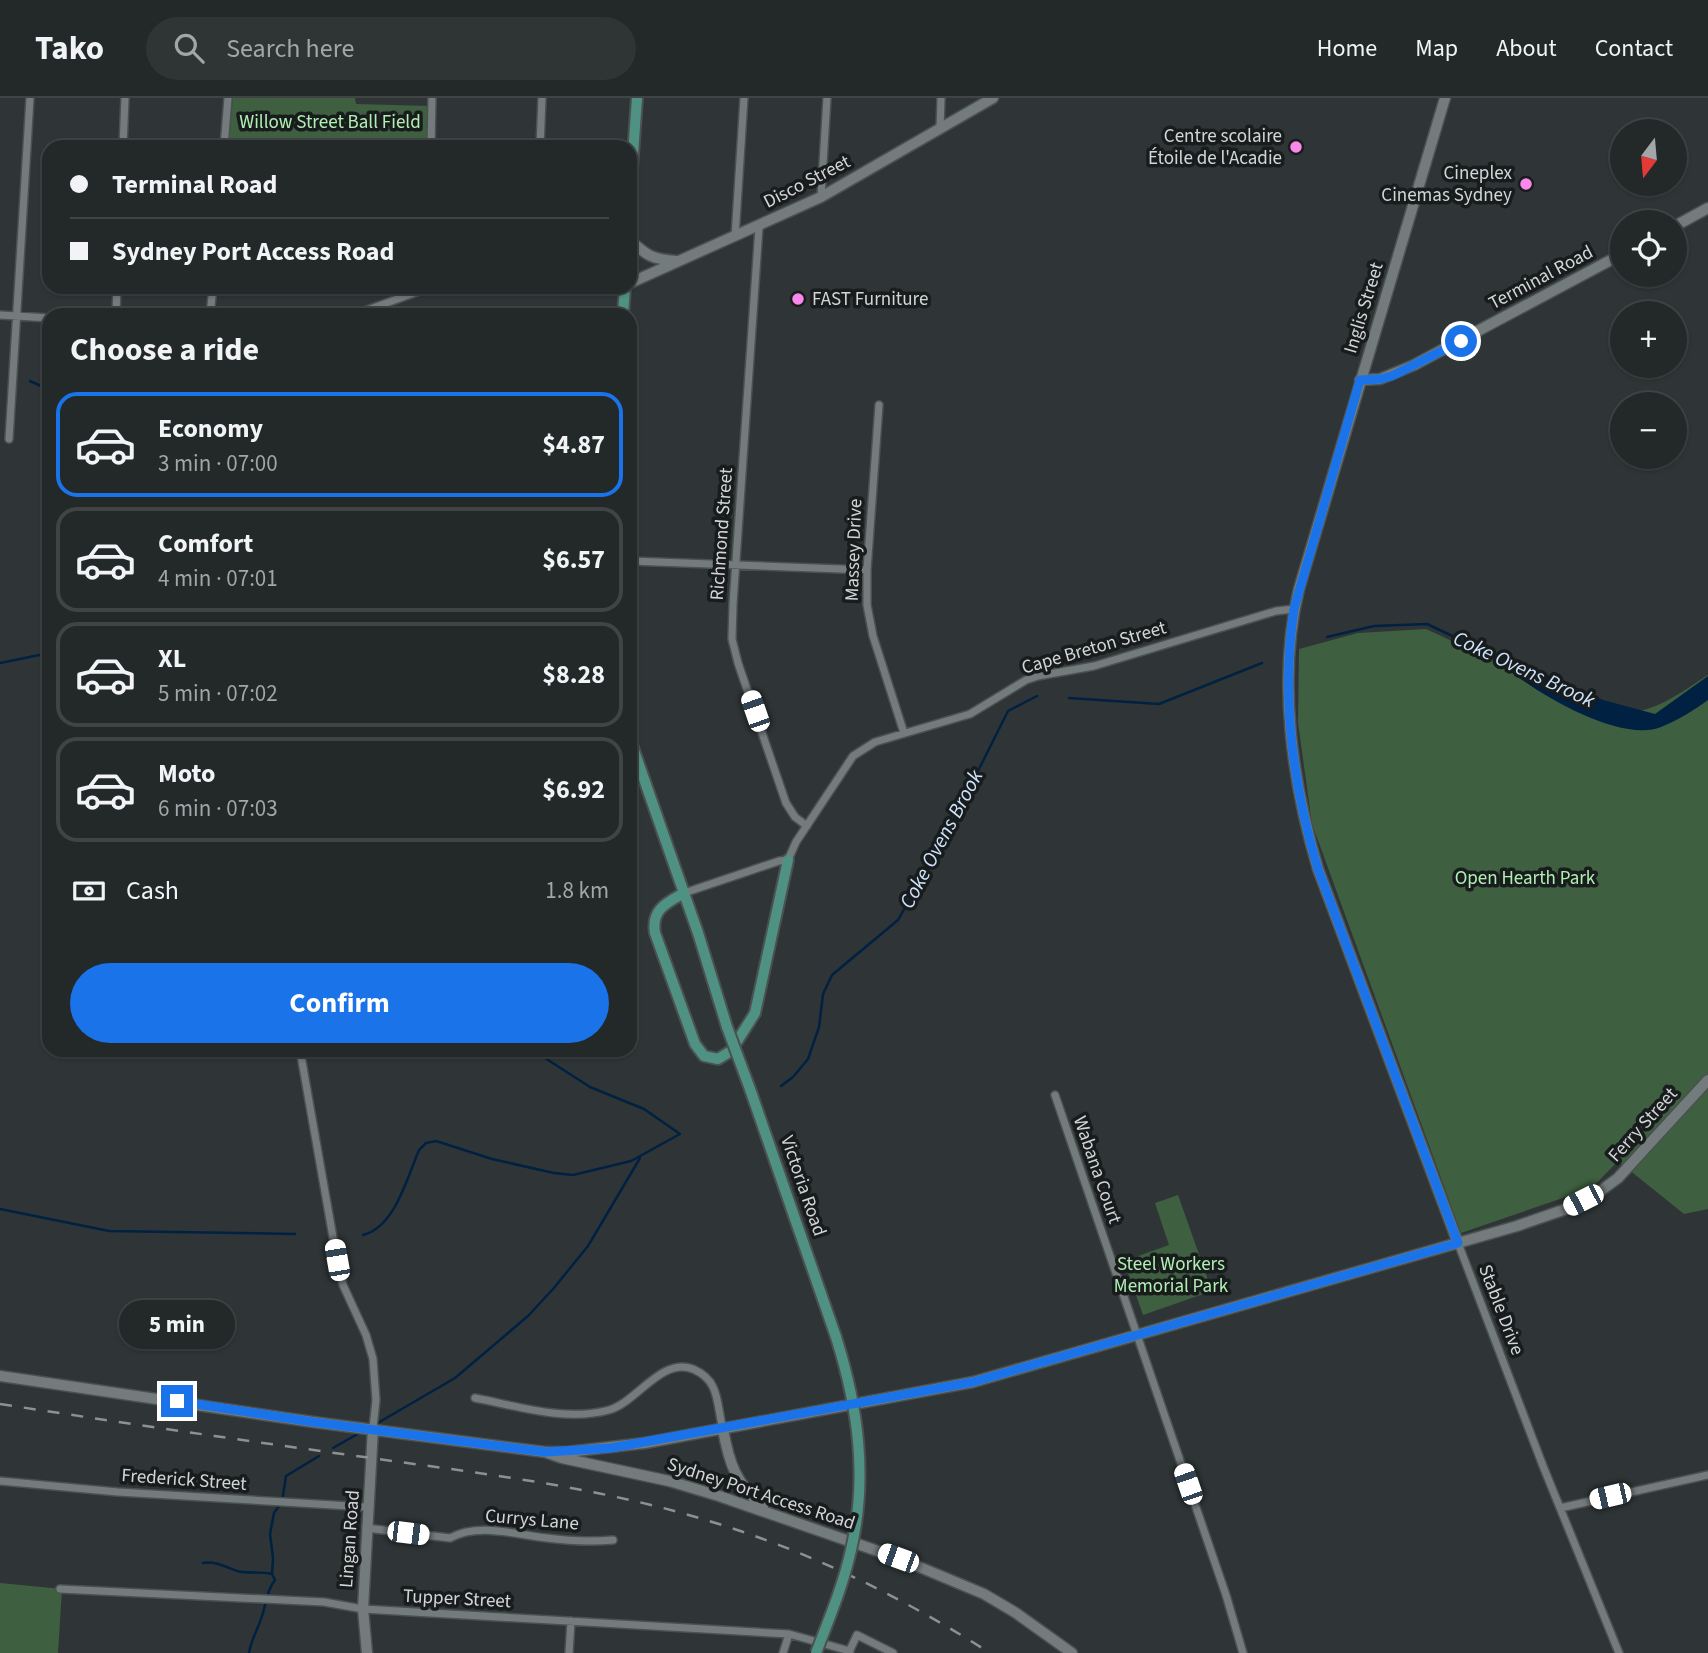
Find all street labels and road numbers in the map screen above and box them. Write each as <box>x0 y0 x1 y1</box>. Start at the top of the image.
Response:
street label: Disco Street <box>759 148 856 215</box>
street label: Terminal Road <box>1484 239 1598 317</box>
street label: Inglis Street <box>1337 259 1391 357</box>
street label: Richmond Street <box>704 466 740 601</box>
street label: Massey Drive <box>839 498 869 602</box>
street label: Cape Breton Street <box>1019 614 1170 682</box>
street label: Ferry Street <box>1602 1081 1684 1168</box>
street label: Wabana Court <box>1066 1113 1128 1228</box>
street label: Victoria Road <box>773 1132 833 1240</box>
street label: Stable Drive <box>1471 1261 1531 1359</box>
street label: Sydney Port Access Road <box>663 1451 859 1537</box>
street label: Frederick Street <box>120 1462 248 1498</box>
street label: Lingan Road <box>333 1489 367 1589</box>
street label: Currys Lane <box>484 1502 580 1538</box>
street label: Tupper Street <box>402 1583 512 1615</box>

